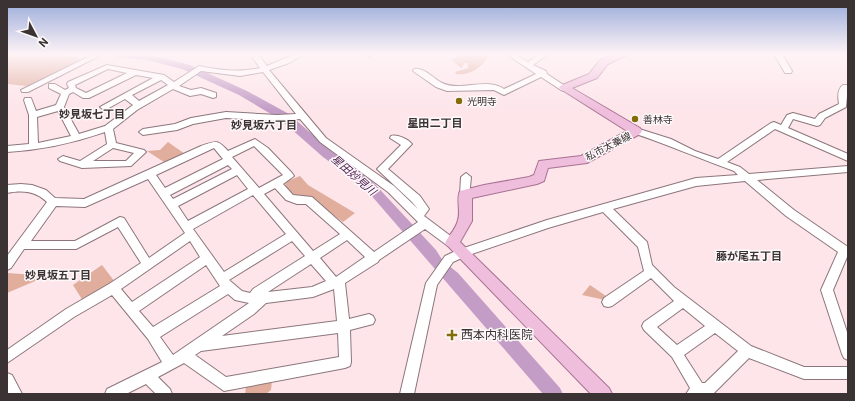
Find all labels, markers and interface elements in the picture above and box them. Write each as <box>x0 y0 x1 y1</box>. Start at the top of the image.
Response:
north arrow <box>16 16 56 56</box>
text: N <box>36 35 51 50</box>
marker: 光明寺 <box>454 96 464 106</box>
place label: 光明寺 <box>467 96 497 107</box>
district label: 妙見坂七丁目 <box>59 108 125 121</box>
marker: 善林寺 <box>630 114 640 124</box>
place label: 善林寺 <box>643 114 673 125</box>
district label: 星田二丁目 <box>408 117 463 130</box>
district label: 妙見坂六丁目 <box>231 119 297 132</box>
street label: 私市太秦線 <box>583 130 633 163</box>
water label: 星田妙見川 <box>329 152 379 199</box>
district label: 藤が尾五丁目 <box>716 250 782 263</box>
district label: 妙見坂五丁目 <box>25 269 91 282</box>
place label: 西本内科医院 <box>461 328 533 342</box>
marker: 西本内科医院 <box>446 329 458 341</box>

